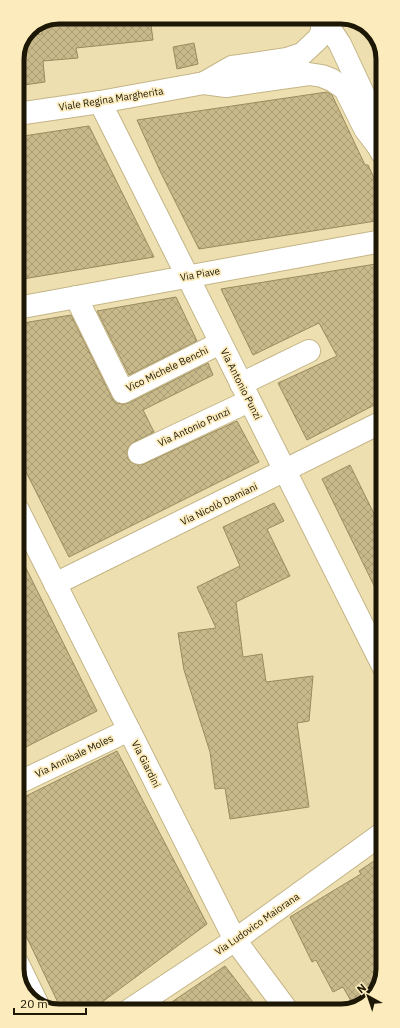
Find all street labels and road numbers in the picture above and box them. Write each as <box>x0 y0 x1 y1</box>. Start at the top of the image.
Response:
street label: Viale Regina Margherita <box>58 84 165 114</box>
street label: Via Piave <box>179 264 222 284</box>
street label: Vico Michele Benchi <box>124 343 210 395</box>
street label: Vía Antonio Punzi <box>217 346 265 422</box>
street label: Via Antonio Punzi <box>156 405 232 449</box>
street label: Via Nicolò Damiani <box>178 480 260 528</box>
street label: Via Annibale Moles <box>33 731 115 780</box>
street label: Via Giardini <box>129 738 163 790</box>
street label: Via Ludovico Maiorana <box>212 890 302 958</box>

